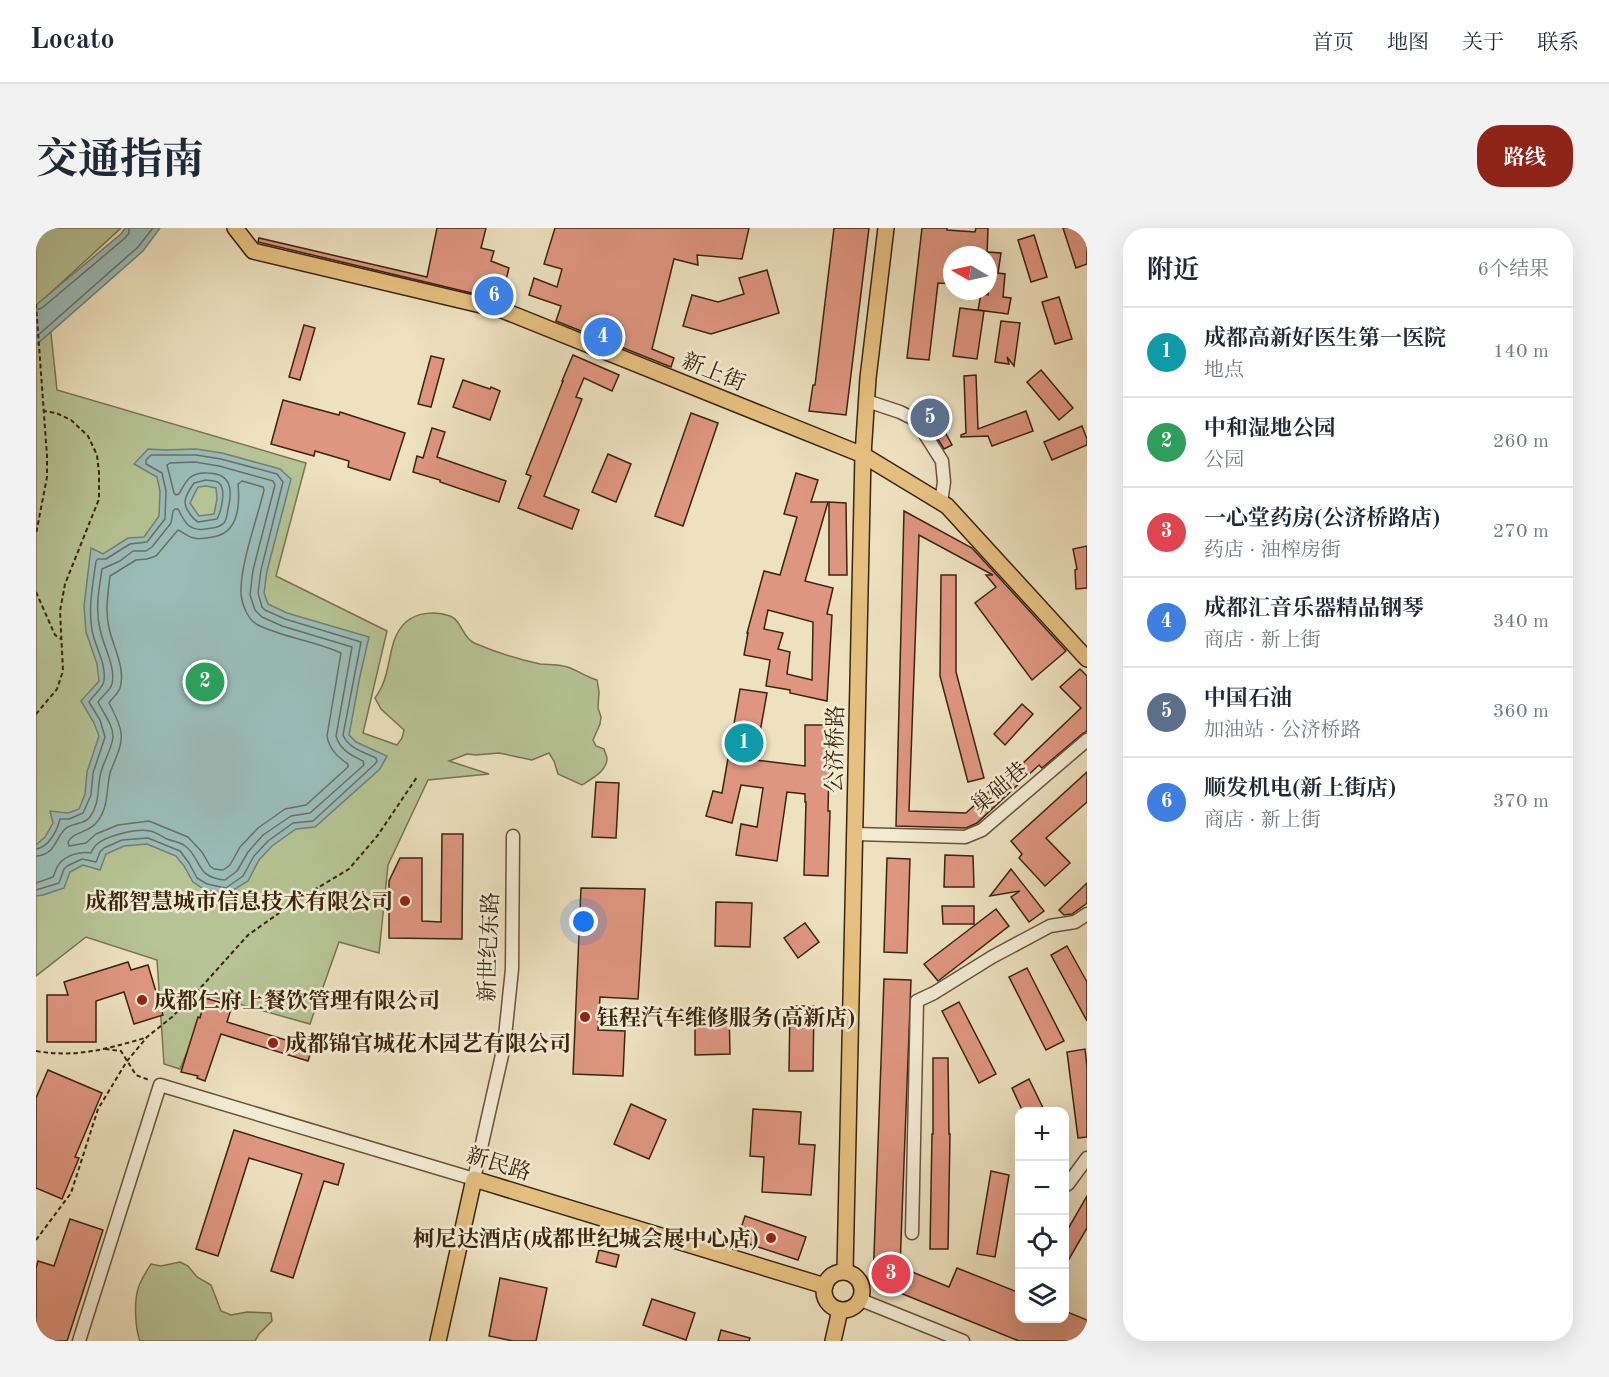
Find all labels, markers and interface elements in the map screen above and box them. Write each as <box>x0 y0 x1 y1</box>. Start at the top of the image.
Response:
text: Locato <box>30 27 115 55</box>
text: 首页 <box>1312 33 1354 54</box>
text: 地图 <box>1387 33 1429 54</box>
text: 关于 <box>1462 33 1504 54</box>
text: 联系 <box>1537 33 1579 54</box>
button: 路线 <box>1477 125 1573 187</box>
text: 交通指南 <box>36 141 204 183</box>
north arrow <box>943 246 997 300</box>
text: 附近 <box>1147 258 1199 284</box>
text: 6个结果 <box>1477 260 1549 280</box>
pin: 6 <box>474 274 514 318</box>
pin: 4 <box>584 314 622 360</box>
text: 成都高新好医生第一医院 <box>1204 328 1446 350</box>
text: 1 <box>1161 342 1172 362</box>
text: 140 m <box>1493 342 1549 362</box>
street label: 新上街 <box>679 348 749 395</box>
text: 地点 <box>1204 361 1244 381</box>
pin: 5 <box>910 396 950 441</box>
text: 中和湿地公园 <box>1204 418 1336 440</box>
text: 2 <box>1161 432 1172 452</box>
text: 260 m <box>1493 432 1549 452</box>
text: 公园 <box>1204 451 1244 471</box>
text: 一心堂药房(公济桥路店) <box>1204 508 1440 530</box>
text: 3 <box>1161 522 1172 542</box>
text: 270 m <box>1493 522 1549 542</box>
text: 药店 · 油榨房街 <box>1204 541 1341 561</box>
text: 成都汇音乐器精品钢琴 <box>1204 598 1424 620</box>
text: 4 <box>1161 612 1172 632</box>
text: 340 m <box>1493 612 1549 632</box>
text: 商店 · 新上街 <box>1204 631 1321 651</box>
pin: 2 <box>186 660 224 704</box>
text: 中国石油 <box>1204 688 1292 710</box>
text: 5 <box>1161 702 1172 722</box>
text: 360 m <box>1493 702 1549 722</box>
street label: 公济桥路 <box>822 705 848 793</box>
pin: 1 <box>724 720 764 766</box>
text: 加油站 · 公济桥路 <box>1204 721 1361 741</box>
street label: 巢础巷 <box>967 757 1033 818</box>
text: 顺发机电(新上街店) <box>1204 778 1396 800</box>
text: 6 <box>1161 792 1172 812</box>
text: 370 m <box>1493 792 1549 812</box>
text: 商店 · 新上街 <box>1204 811 1321 831</box>
place label: 成都智慧城市信息技术有限公司 <box>85 889 393 914</box>
street label: 新世纪东路 <box>475 892 503 1002</box>
marker: 成都智慧城市信息技术有限公司 <box>398 894 412 908</box>
your location <box>569 907 598 936</box>
place label: 成都仁府上餐饮管理有限公司 <box>154 988 440 1013</box>
marker: 成都仁府上餐饮管理有限公司 <box>135 993 149 1007</box>
place label: 钰程汽车维修服务(高新店) <box>597 1005 855 1030</box>
marker: 钰程汽车维修服务(高新店) <box>578 1010 592 1024</box>
place label: 成都锦官城花木园艺有限公司 <box>285 1031 571 1056</box>
marker: 成都锦官城花木园艺有限公司 <box>266 1036 280 1050</box>
map controls <box>1015 1107 1069 1323</box>
button: + <box>1015 1107 1069 1161</box>
street label: 新民路 <box>464 1143 534 1185</box>
button: − <box>1015 1161 1069 1215</box>
button: locate <box>1015 1215 1069 1269</box>
place label: 柯尼达酒店(成都世纪城会展中心店) <box>413 1226 759 1251</box>
marker: 柯尼达酒店(成都世纪城会展中心店) <box>764 1231 778 1245</box>
pin: 3 <box>872 1252 910 1296</box>
button: layers <box>1015 1269 1069 1323</box>

